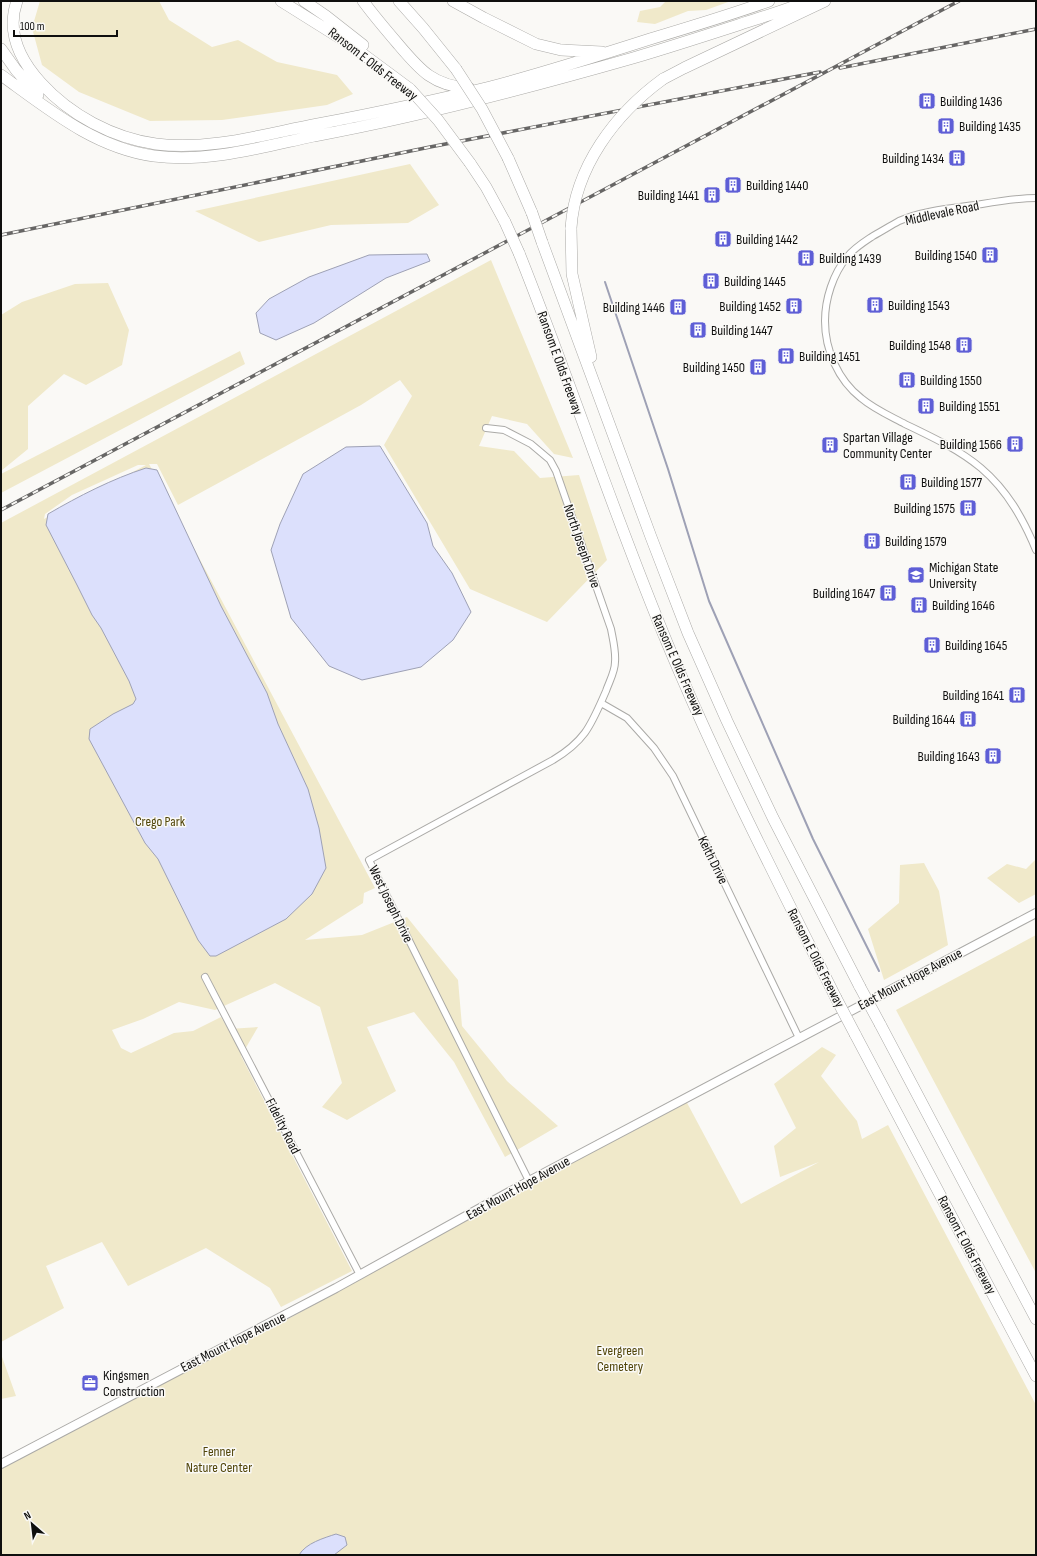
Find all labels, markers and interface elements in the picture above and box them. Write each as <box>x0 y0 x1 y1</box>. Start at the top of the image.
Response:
scale bar <box>14 12 117 38</box>
text: 100 m <box>20 19 45 34</box>
street label: Ransom E Olds Freeway <box>325 24 422 105</box>
building icon: Building 1436 <box>917 91 937 111</box>
place label: Building 1436 <box>940 93 1002 110</box>
building icon: Building 1435 <box>936 116 956 136</box>
place label: Building 1435 <box>959 118 1021 135</box>
building icon: Building 1434 <box>947 148 967 168</box>
place label: Building 1434 <box>882 150 944 167</box>
building icon: Building 1440 <box>723 175 743 195</box>
place label: Building 1440 <box>746 177 808 194</box>
building icon: Building 1441 <box>702 185 722 205</box>
place label: Building 1441 <box>638 187 699 204</box>
street label: Middlevale Road <box>903 197 981 229</box>
building icon: Building 1442 <box>713 229 733 249</box>
place label: Building 1442 <box>736 231 798 248</box>
building icon: Building 1540 <box>980 245 1000 265</box>
place label: Building 1540 <box>915 247 977 264</box>
building icon: Building 1439 <box>796 248 816 268</box>
place label: Building 1439 <box>819 250 881 267</box>
building icon: Building 1445 <box>701 271 721 291</box>
place label: Building 1445 <box>724 273 786 290</box>
building icon: Building 1543 <box>865 295 885 315</box>
building icon: Building 1452 <box>784 296 804 316</box>
building icon: Building 1446 <box>668 297 688 317</box>
place label: Building 1543 <box>888 297 950 314</box>
place label: Building 1452 <box>719 298 781 315</box>
place label: Building 1446 <box>603 299 665 316</box>
street label: Ransom E Olds Freeway <box>533 309 587 418</box>
building icon: Building 1447 <box>688 320 708 340</box>
place label: Building 1447 <box>711 322 773 339</box>
building icon: Building 1548 <box>954 335 974 355</box>
place label: Building 1548 <box>889 337 951 354</box>
building icon: Building 1451 <box>776 346 796 366</box>
place label: Building 1451 <box>799 348 860 365</box>
building icon: Building 1450 <box>748 357 768 377</box>
place label: Building 1450 <box>683 359 745 376</box>
building icon: Building 1550 <box>897 370 917 390</box>
place label: Building 1550 <box>920 372 982 389</box>
building icon: Building 1551 <box>916 396 936 416</box>
place label: Building 1551 <box>939 398 1000 415</box>
place label: Spartan Village Community Center <box>843 429 932 462</box>
building icon: Building 1566 <box>1005 434 1025 454</box>
building icon: Spartan Village Community Center <box>820 435 840 455</box>
place label: Building 1566 <box>940 436 1002 453</box>
building icon: Building 1577 <box>898 472 918 492</box>
place label: Building 1577 <box>921 474 983 491</box>
building icon: Building 1575 <box>958 498 978 518</box>
place label: Building 1575 <box>894 500 955 517</box>
street label: North Joseph Drive <box>560 502 604 590</box>
building icon: Building 1579 <box>862 531 882 551</box>
place label: Building 1579 <box>885 533 947 550</box>
place label: Michigan State University <box>929 559 999 592</box>
school or university icon: Michigan State University <box>906 565 926 585</box>
building icon: Building 1647 <box>878 583 898 603</box>
place label: Building 1647 <box>813 585 875 602</box>
building icon: Building 1646 <box>909 595 929 615</box>
place label: Building 1646 <box>932 597 995 614</box>
street label: Ransom E Olds Freeway <box>648 612 708 719</box>
building icon: Building 1645 <box>922 635 942 655</box>
place label: Building 1645 <box>945 637 1008 654</box>
building icon: Building 1641 <box>1007 685 1027 705</box>
place label: Building 1641 <box>942 687 1004 704</box>
building icon: Building 1644 <box>958 709 978 729</box>
place label: Building 1644 <box>892 711 955 728</box>
building icon: Building 1643 <box>983 746 1003 766</box>
place label: Building 1643 <box>917 748 980 765</box>
park label: Crego Park <box>135 813 186 830</box>
street label: Keith Drive <box>694 833 732 887</box>
street label: West Joseph Drive <box>365 863 417 945</box>
street label: Ransom E Olds Freeway <box>784 906 849 1011</box>
street label: East Mount Hope Avenue <box>855 944 965 1014</box>
street label: Fidelity Road <box>262 1095 304 1157</box>
street label: East Mount Hope Avenue <box>463 1152 573 1224</box>
street label: Ransom E Olds Freeway <box>934 1193 1000 1298</box>
street label: East Mount Hope Avenue <box>178 1308 288 1376</box>
park label: Evergreen Cemetery <box>597 1342 644 1375</box>
place label: Kingsmen Construction <box>103 1367 165 1400</box>
office icon: Kingsmen Construction <box>80 1373 100 1393</box>
park label: Fenner Nature Center <box>186 1443 252 1476</box>
north arrow <box>12 1504 52 1544</box>
text: N <box>22 1508 33 1523</box>

